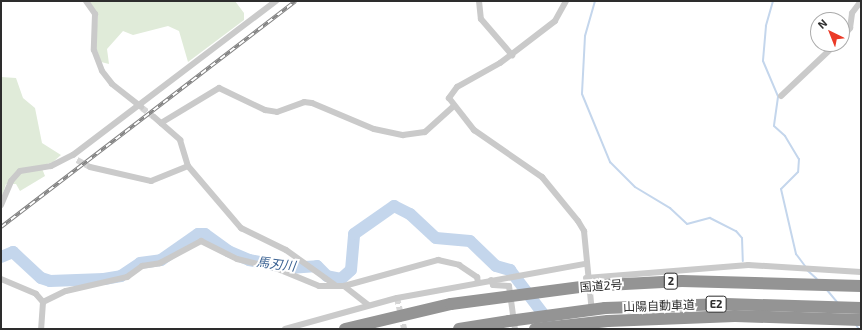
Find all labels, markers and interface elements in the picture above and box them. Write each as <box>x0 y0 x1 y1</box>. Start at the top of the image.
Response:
north arrow <box>810 12 850 52</box>
text: N <box>815 16 829 31</box>
water label: 馬刃川 <box>256 254 296 274</box>
road number: 2 <box>663 272 679 290</box>
street label: 国道2号 <box>579 277 623 295</box>
road number: E2 <box>705 295 727 313</box>
street label: 山陽自動車道 <box>623 298 695 314</box>

